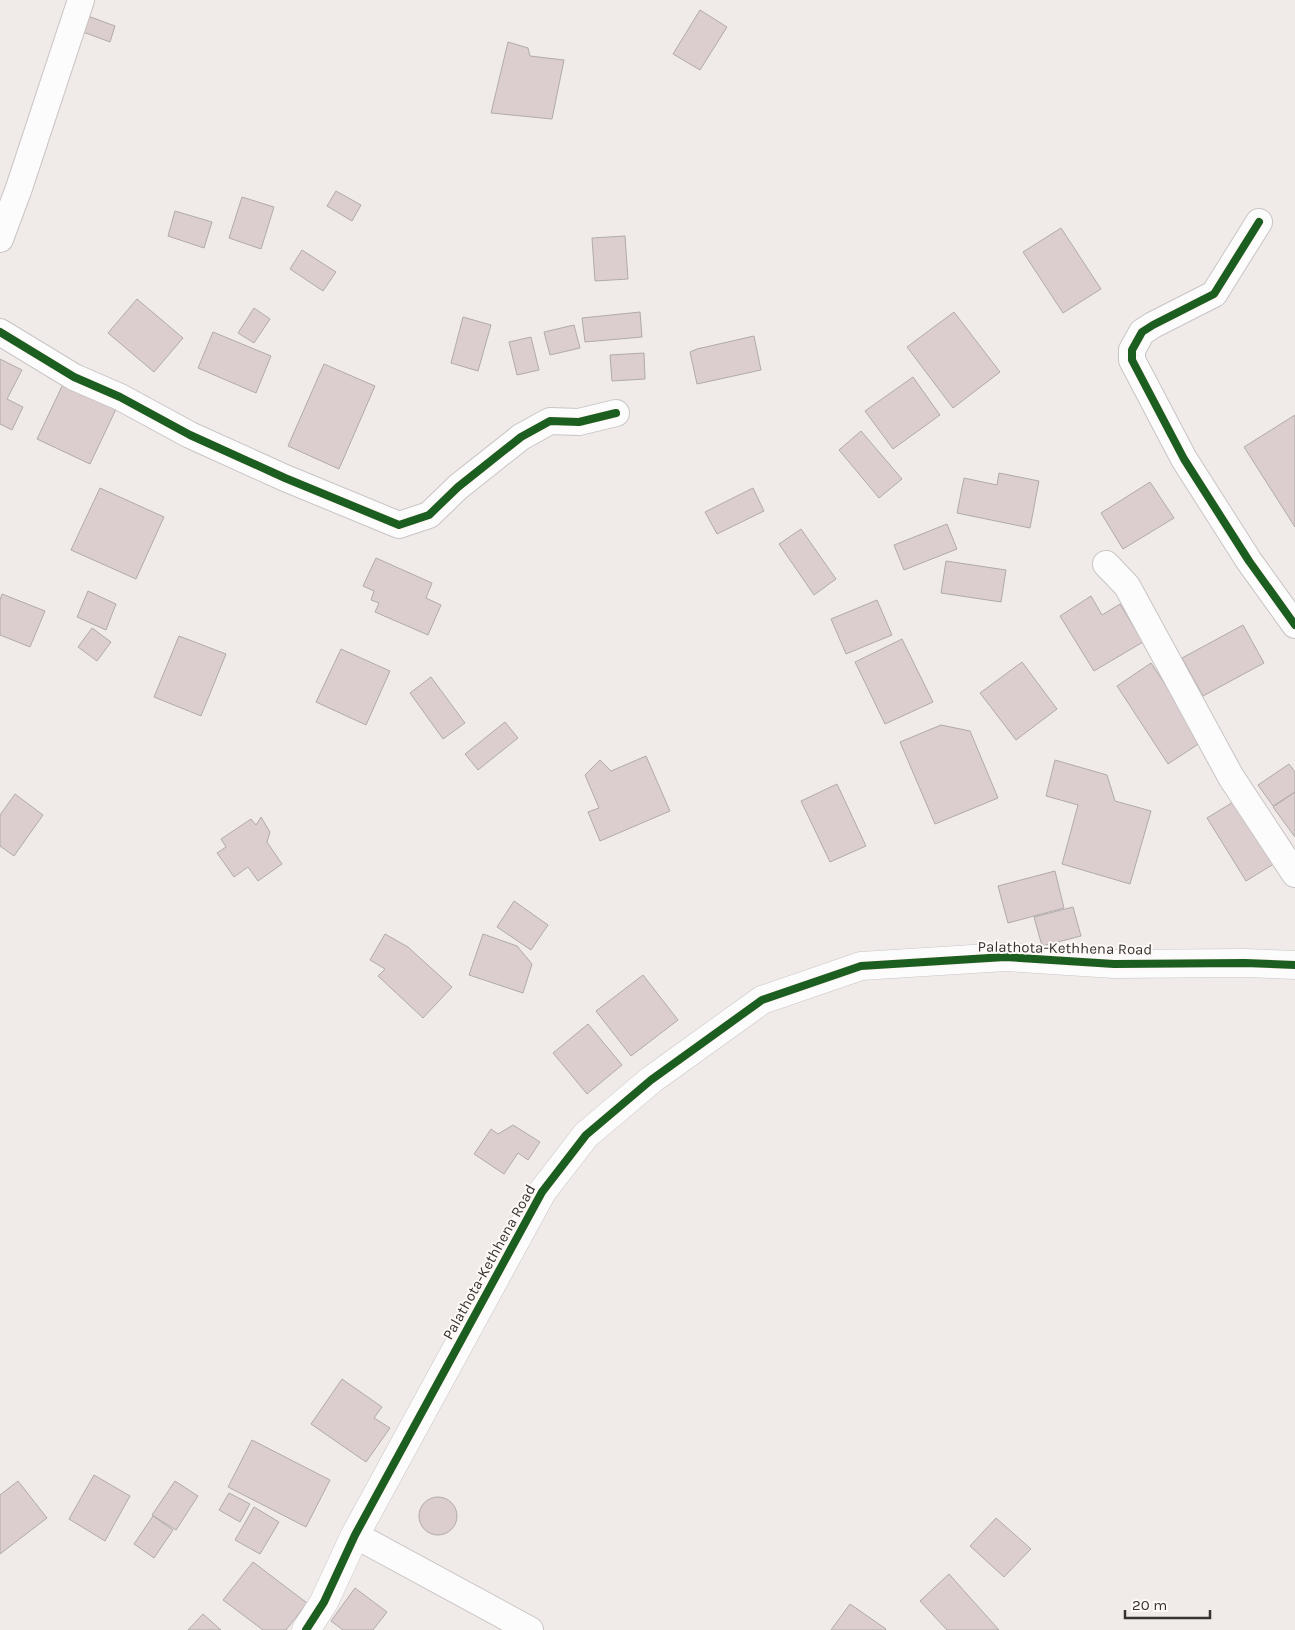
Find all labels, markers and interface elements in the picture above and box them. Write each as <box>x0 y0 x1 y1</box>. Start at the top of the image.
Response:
street label: Palathota-Kethhena Road <box>978 937 1152 959</box>
street label: Palathota-Kethhena Road <box>439 1181 539 1343</box>
scale bar <box>1125 1588 1210 1620</box>
text: 20 m <box>1132 1596 1167 1614</box>

